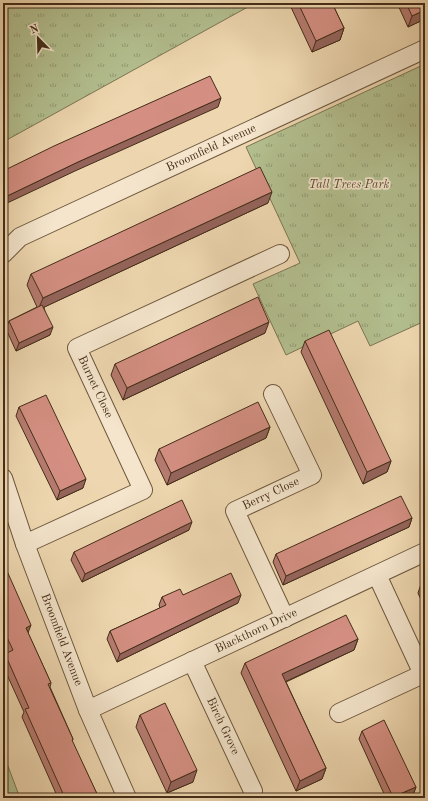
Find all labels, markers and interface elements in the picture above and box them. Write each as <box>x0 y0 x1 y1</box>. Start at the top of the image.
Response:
north arrow <box>18 18 58 58</box>
text: N <box>29 23 41 37</box>
street label: Broomfield Avenue <box>165 122 259 174</box>
park label: Tall Trees Park <box>309 179 389 191</box>
street label: Burnet Close <box>75 354 115 420</box>
street label: Berry Close <box>241 475 302 512</box>
street label: Broomfield Avenue <box>38 592 84 688</box>
street label: Blackthorn Drive <box>213 606 300 655</box>
street label: Birch Grove <box>204 696 241 757</box>

